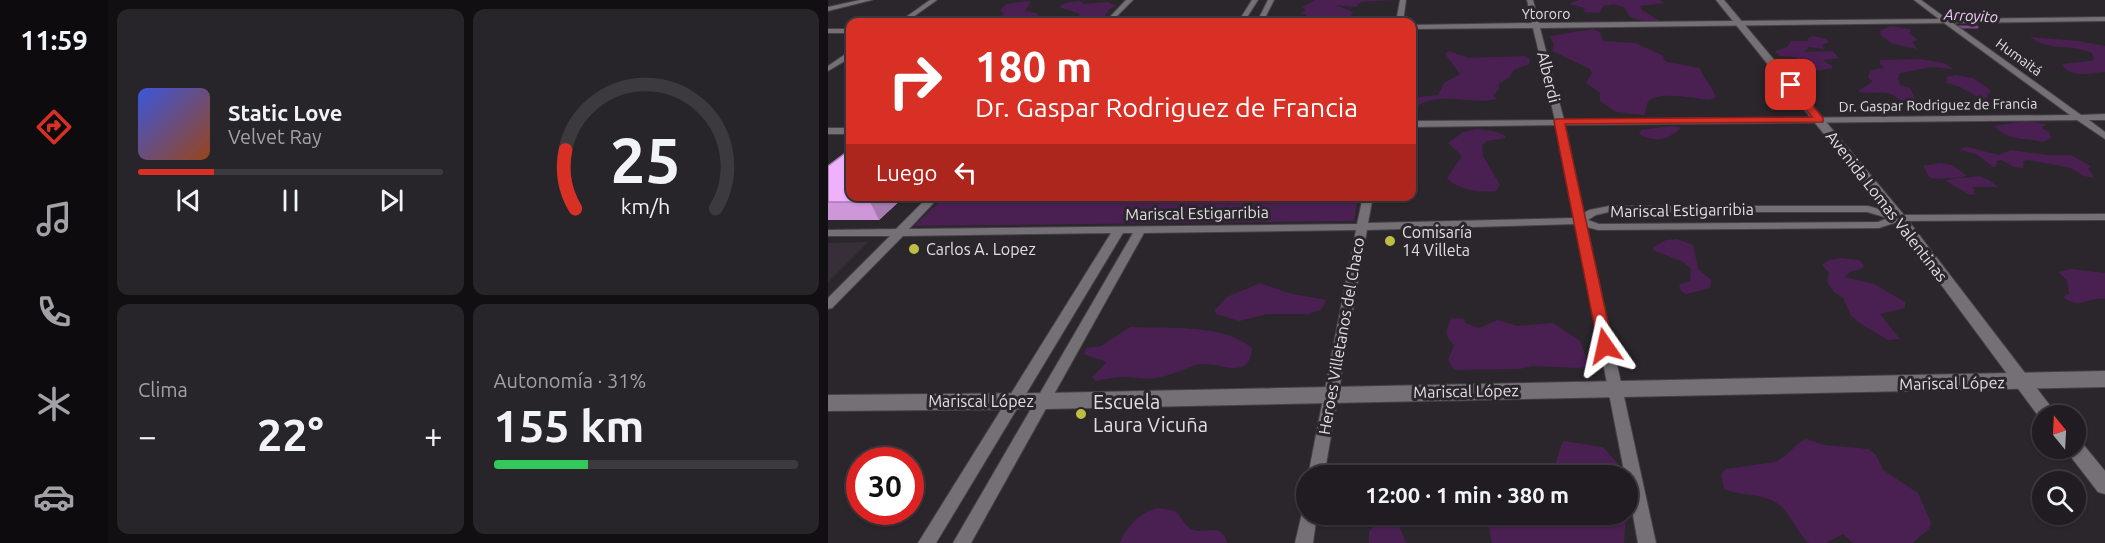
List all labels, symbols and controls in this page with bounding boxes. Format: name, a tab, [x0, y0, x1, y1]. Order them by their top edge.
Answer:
street label: Ytororo	[1522, 6, 1570, 22]
water label: Arroyito	[1943, 6, 1998, 25]
text: 11:59	[20, 25, 88, 55]
street label: Humaitá	[1993, 35, 2045, 79]
icon: right	[876, 42, 954, 120]
text: 180 m	[975, 43, 1092, 90]
street label: Alberdi	[1534, 50, 1564, 104]
pin	[1765, 59, 1816, 110]
icon: arrive	[1774, 68, 1807, 101]
text: Dr. Gaspar Rodriguez de Francia	[975, 92, 1358, 122]
street label: Dr. Gaspar Rodriguez de Francia	[1839, 95, 2037, 115]
text: Static Love	[228, 100, 343, 125]
icon: directions	[33, 106, 75, 148]
text: Velvet Ray	[228, 125, 322, 148]
text: 25	[611, 125, 681, 195]
street label: Avenida Lomas Valentinas	[1823, 127, 1951, 285]
icon: left	[949, 156, 982, 189]
text: Luego	[876, 160, 937, 185]
icon: previous	[172, 184, 205, 217]
icon: pause	[274, 184, 307, 217]
icon: next	[375, 184, 408, 217]
text: km/h	[621, 195, 670, 219]
icon: music	[33, 198, 75, 240]
street label: Mariscal Estigarribia	[1610, 200, 1754, 220]
street label: Mariscal Estigarribia	[1125, 203, 1269, 223]
place label: Comisaría 14 Villeta	[1402, 223, 1472, 259]
marker: Comisaría 14 Villeta	[1383, 234, 1397, 248]
street label: Heroes Villetanos del Chaco	[1315, 236, 1367, 436]
place label: Carlos A. Lopez	[926, 240, 1036, 258]
marker: Carlos A. Lopez	[907, 242, 921, 256]
icon: phone	[33, 291, 75, 333]
position arrow	[1573, 314, 1637, 378]
text: Autonomía · 31%	[494, 369, 646, 392]
street label: Mariscal López	[1899, 373, 2005, 393]
text: Clima	[138, 378, 188, 401]
street label: Mariscal López	[1413, 381, 1519, 401]
icon: climate	[33, 383, 75, 425]
place label: Escuela Laura Vicuña	[1093, 390, 1208, 436]
street label: Mariscal López	[928, 392, 1034, 410]
text: 155 km	[494, 400, 644, 451]
north arrow	[2032, 405, 2086, 459]
map controls	[2032, 405, 2086, 525]
marker: Escuela Laura Vicuña	[1074, 407, 1088, 421]
text: 22°	[257, 409, 324, 460]
text: −	[138, 417, 157, 454]
text: +	[424, 417, 443, 454]
speed limit sign: 30	[846, 447, 924, 525]
button: search	[2032, 471, 2086, 525]
icon: car	[33, 476, 75, 518]
text: 12:00 · 1 min · 380 m	[1365, 482, 1569, 507]

